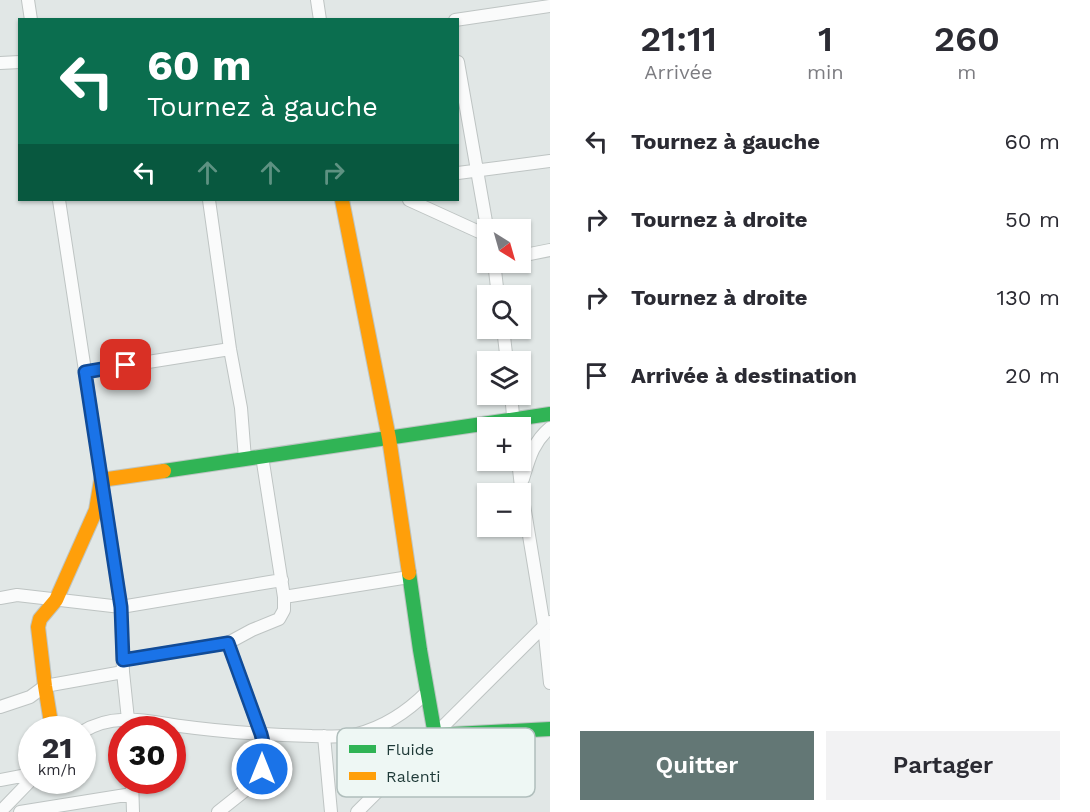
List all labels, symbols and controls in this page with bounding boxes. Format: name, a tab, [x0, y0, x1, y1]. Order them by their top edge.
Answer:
text: 21:11	[640, 18, 717, 60]
text: 1	[818, 18, 833, 60]
text: 260	[934, 18, 1000, 60]
text: 60 m	[147, 41, 251, 90]
icon: left	[48, 42, 126, 120]
text: Arrivée	[644, 60, 713, 84]
text: min	[807, 60, 844, 84]
text: m	[957, 60, 976, 84]
text: Tournez à gauche	[147, 91, 378, 123]
icon: left	[580, 125, 613, 158]
text: Tournez à gauche	[631, 129, 820, 154]
text: 60 m	[1004, 129, 1060, 154]
icon: left	[128, 156, 161, 189]
icon: ahead	[191, 156, 224, 189]
icon: ahead	[254, 156, 287, 189]
icon: right	[317, 156, 350, 189]
icon: right	[580, 203, 613, 236]
text: Tournez à droite	[631, 207, 808, 232]
text: 50 m	[1005, 207, 1060, 232]
north arrow	[477, 219, 531, 273]
map controls	[477, 219, 531, 537]
icon: right	[580, 281, 613, 314]
button: search	[477, 285, 531, 339]
text: Tournez à droite	[631, 285, 808, 310]
text: 130 m	[996, 285, 1060, 310]
pin	[100, 339, 151, 390]
icon: arrive	[109, 348, 142, 381]
button: layers	[477, 351, 531, 405]
icon: arrive	[580, 359, 613, 392]
text: Arrivée à destination	[631, 363, 857, 388]
text: 20 m	[1005, 363, 1060, 388]
button: +	[477, 417, 531, 471]
button: −	[477, 483, 531, 537]
speed limit sign: 30	[108, 716, 186, 794]
legend	[337, 728, 535, 797]
text: 21	[42, 730, 72, 765]
button: Quitter	[580, 731, 814, 800]
button: Partager	[826, 731, 1060, 800]
position arrow	[230, 737, 294, 801]
text: Fluide	[386, 740, 434, 759]
text: km/h	[38, 761, 76, 779]
text: Ralenti	[386, 767, 441, 786]

